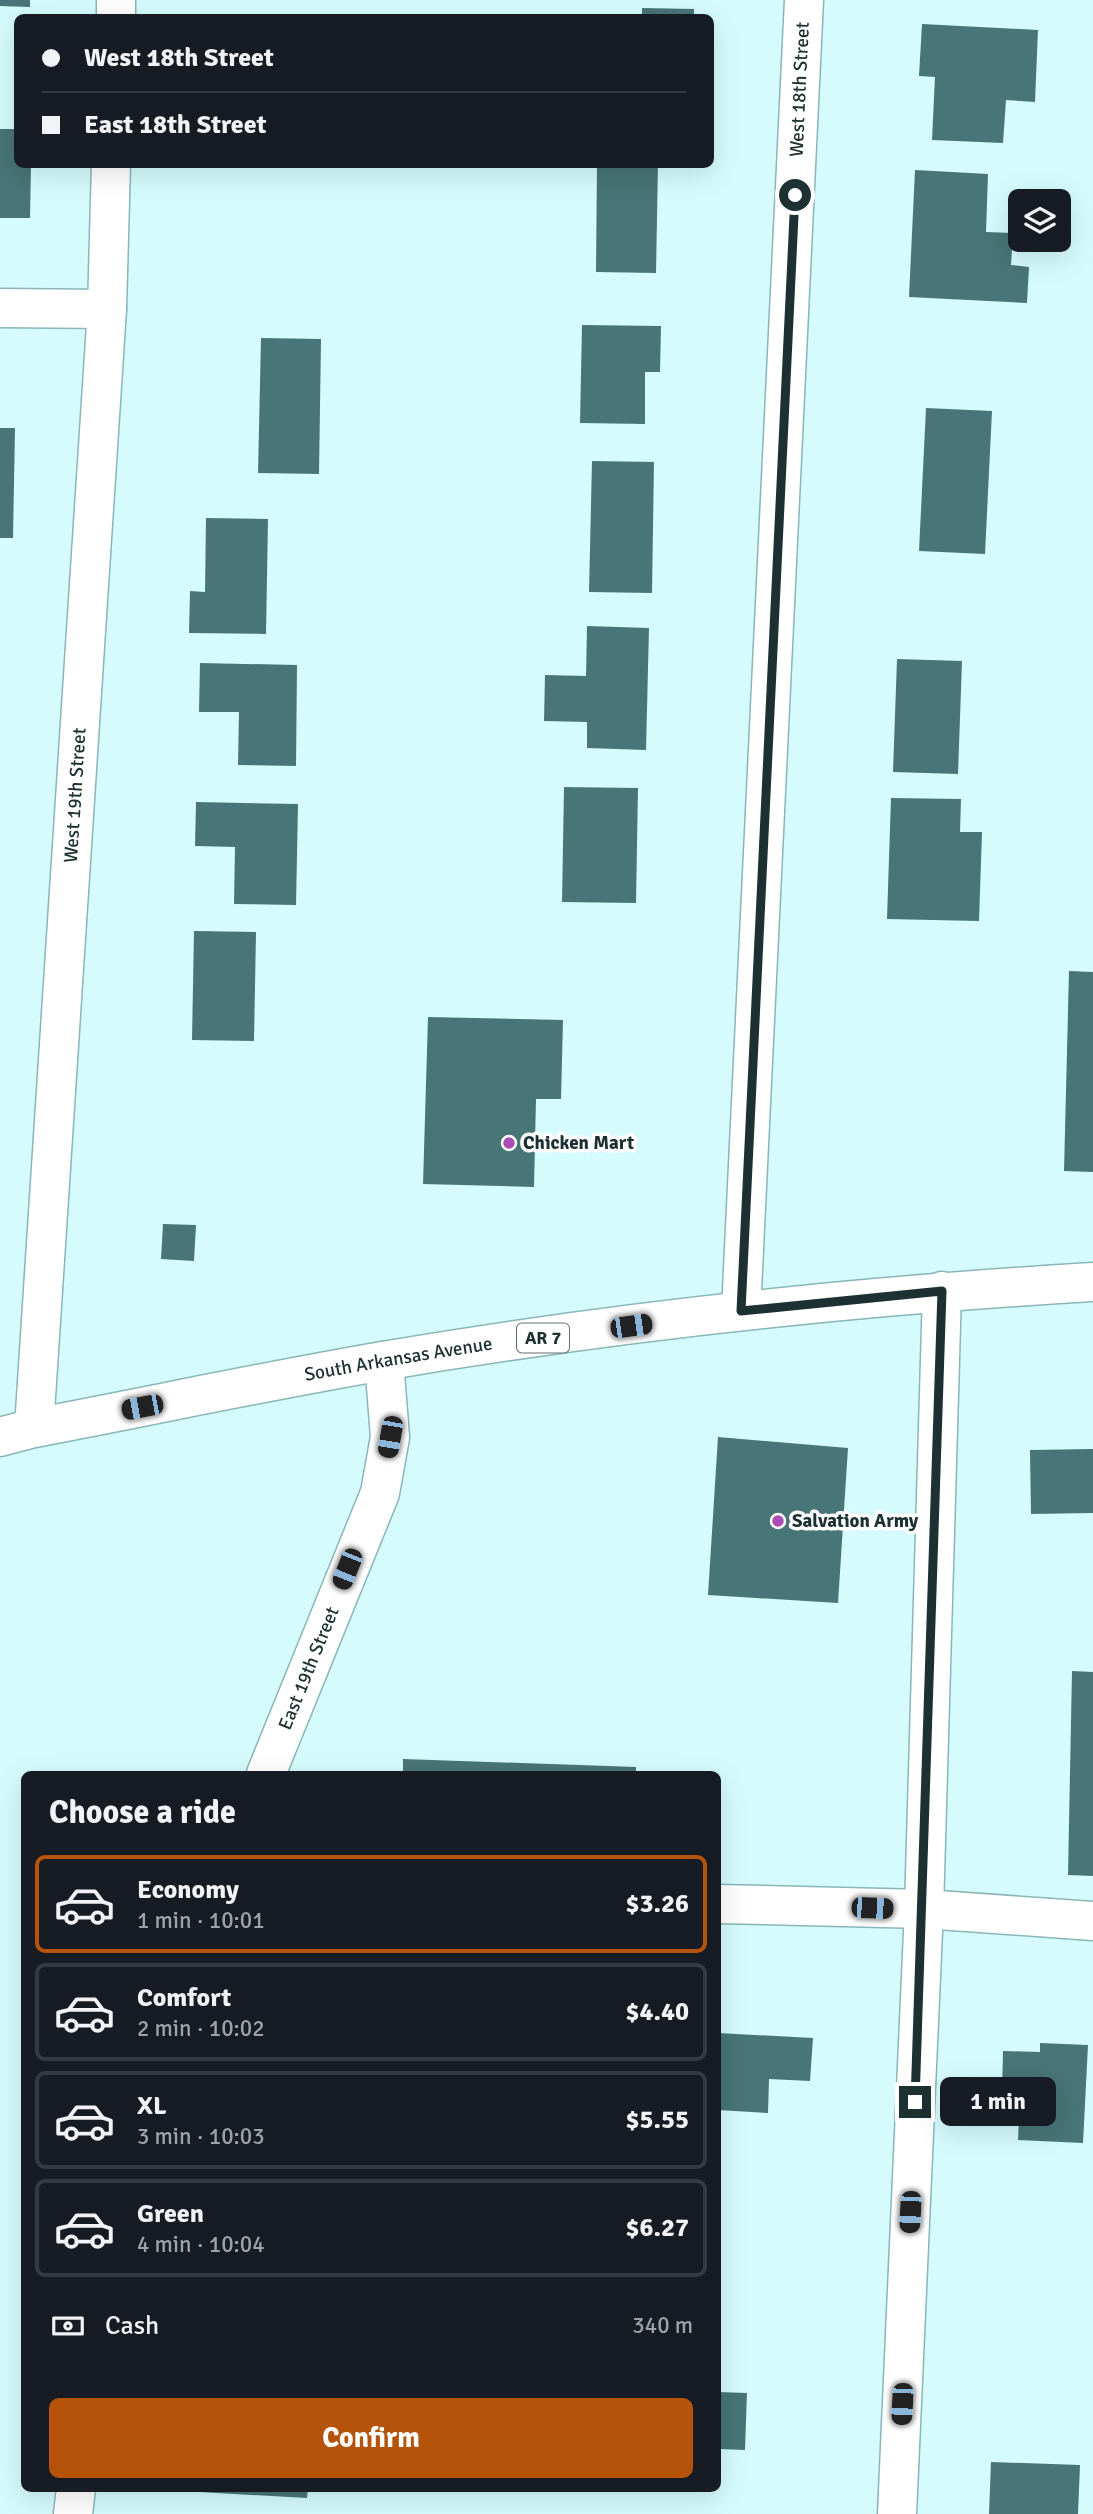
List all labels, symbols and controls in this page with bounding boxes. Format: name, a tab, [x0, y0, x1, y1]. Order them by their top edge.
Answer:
street label: West 18th Street	[784, 21, 815, 158]
text: West 18th Street	[84, 42, 274, 74]
text: East 18th Street	[84, 109, 266, 141]
route start	[779, 179, 811, 211]
map controls	[1008, 189, 1071, 252]
button: layers	[1008, 189, 1071, 252]
street label: West 19th Street	[59, 727, 92, 864]
place label: Chicken Mart	[523, 1131, 634, 1155]
marker: Chicken Mart	[501, 1135, 517, 1151]
car	[609, 1313, 654, 1339]
road number: AR 7	[517, 1324, 569, 1352]
street label: South Arkansas Avenue	[302, 1332, 494, 1387]
car	[120, 1393, 165, 1421]
car	[377, 1414, 404, 1460]
place label: Salvation Army	[792, 1509, 919, 1533]
marker: Salvation Army	[770, 1513, 786, 1529]
car	[330, 1546, 365, 1592]
street label: East 19th Street	[273, 1603, 345, 1733]
text: Choose a ride	[49, 1793, 236, 1832]
icon: car	[53, 1873, 116, 1936]
text: Economy	[137, 1874, 239, 1906]
text: $3.26	[625, 1888, 689, 1920]
car	[851, 1897, 894, 1919]
text: 1 min · 10:01	[137, 1906, 265, 1935]
icon: car	[53, 1981, 116, 2044]
text: Comfort	[137, 1982, 231, 2014]
text: $4.40	[625, 1996, 689, 2028]
text: 2 min · 10:02	[137, 2014, 265, 2043]
callout: 1 min	[940, 2078, 1055, 2126]
route end	[899, 2086, 931, 2118]
text: 1 min	[970, 2087, 1026, 2116]
icon: car	[53, 2089, 116, 2152]
text: XL	[137, 2090, 167, 2122]
text: $5.55	[625, 2104, 689, 2136]
text: 3 min · 10:03	[137, 2122, 265, 2151]
car	[899, 2190, 922, 2234]
icon: car	[53, 2197, 116, 2260]
text: Green	[137, 2198, 204, 2230]
text: $6.27	[625, 2212, 689, 2244]
text: 4 min · 10:04	[137, 2230, 265, 2259]
icon: cash	[49, 2307, 87, 2345]
text: Cash	[105, 2310, 159, 2342]
text: 340 m	[632, 2311, 693, 2340]
car	[891, 2382, 914, 2426]
button: Confirm	[49, 2398, 693, 2478]

